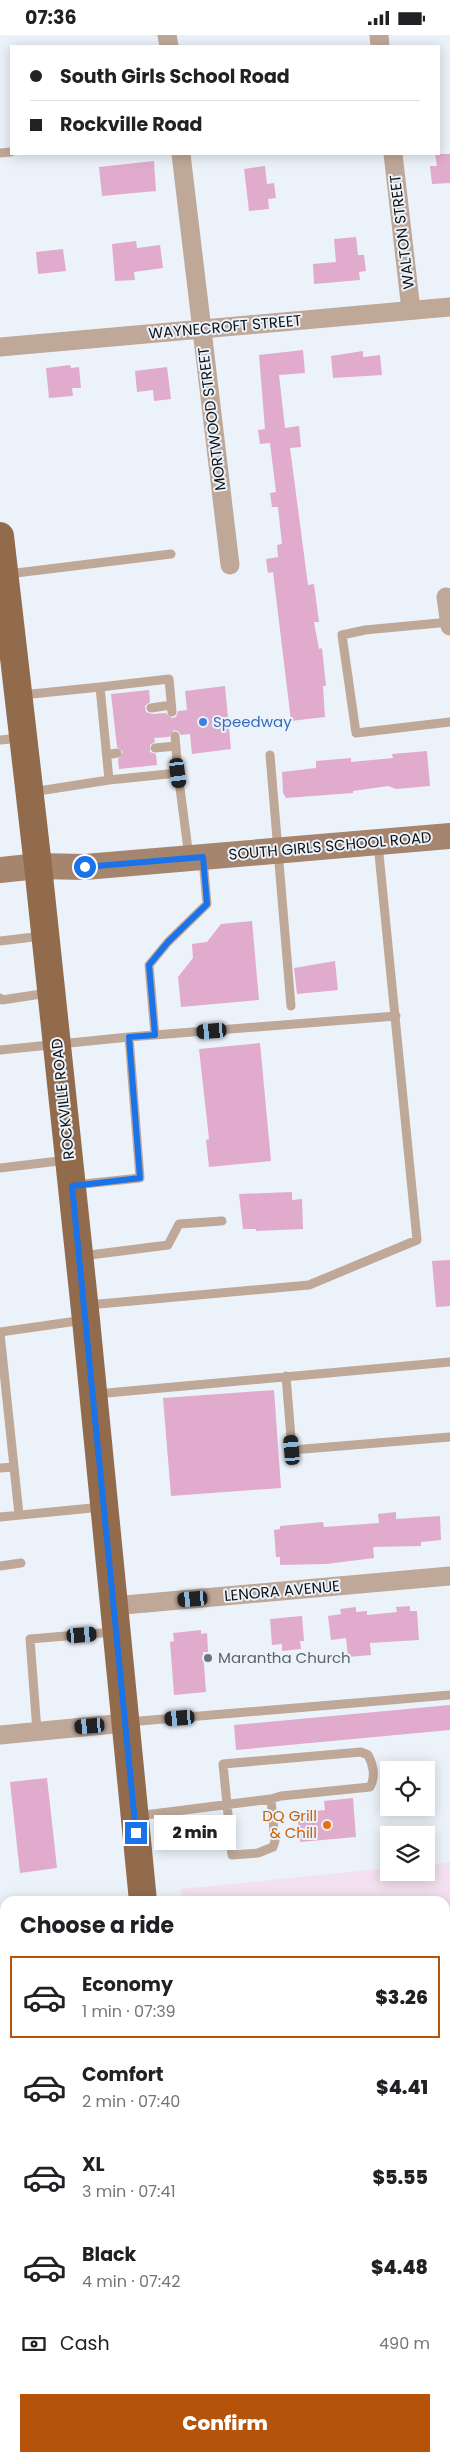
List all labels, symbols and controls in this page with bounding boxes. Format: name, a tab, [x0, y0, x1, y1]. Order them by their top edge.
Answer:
text: 07:36	[25, 4, 77, 31]
text: South Girls School Road	[60, 63, 290, 90]
text: Rockville Road	[60, 111, 202, 138]
street label: WALTON STREET	[384, 174, 419, 291]
street label: WAYNECROFT STREET	[148, 309, 302, 344]
street label: MORTWOOD STREET	[192, 346, 231, 492]
place label: Speedway	[213, 711, 292, 732]
marker: Speedway	[197, 716, 209, 728]
car	[168, 757, 187, 789]
street label: SOUTH GIRLS SCHOOL ROAD	[228, 826, 432, 865]
route start	[74, 856, 96, 878]
car	[196, 1022, 227, 1040]
street label: ROCKVILLE ROAD	[46, 1037, 79, 1161]
car	[283, 1434, 300, 1466]
street label: LENORA AVENUE	[223, 1575, 341, 1606]
car	[177, 1590, 208, 1608]
car	[66, 1626, 97, 1644]
place label: Marantha Church	[218, 1647, 351, 1668]
marker: Marantha Church	[202, 1652, 214, 1664]
car	[164, 1709, 195, 1727]
car	[74, 1717, 105, 1735]
map controls	[380, 1761, 435, 1881]
button: locate	[380, 1761, 435, 1816]
place label: DQ Grill & Chill	[262, 1805, 317, 1843]
callout: 2 min	[154, 1815, 236, 1851]
marker: DQ Grill & Chill	[321, 1819, 333, 1831]
text: 2 min	[172, 1821, 218, 1844]
route end	[125, 1822, 147, 1844]
button: layers	[380, 1826, 435, 1881]
text: Choose a ride	[20, 1910, 174, 1941]
text: Economy	[82, 1971, 173, 1998]
icon: car	[22, 1975, 67, 2020]
text: $3.26	[375, 1984, 428, 2011]
text: 1 min · 07:39	[82, 2000, 176, 2023]
text: Comfort	[82, 2061, 164, 2088]
icon: car	[22, 2065, 67, 2110]
text: $4.41	[376, 2074, 428, 2101]
text: 2 min · 07:40	[82, 2090, 180, 2113]
text: XL	[82, 2151, 105, 2178]
icon: car	[22, 2155, 67, 2200]
text: $5.55	[372, 2164, 428, 2191]
text: 3 min · 07:41	[82, 2180, 176, 2203]
text: Black	[82, 2241, 136, 2268]
icon: car	[22, 2245, 67, 2290]
text: $4.48	[371, 2254, 428, 2281]
text: 4 min · 07:42	[82, 2270, 180, 2293]
icon: cash	[20, 2330, 48, 2358]
text: Cash	[60, 2330, 110, 2357]
text: 490 m	[379, 2332, 430, 2355]
button: Confirm	[20, 2394, 430, 2452]

